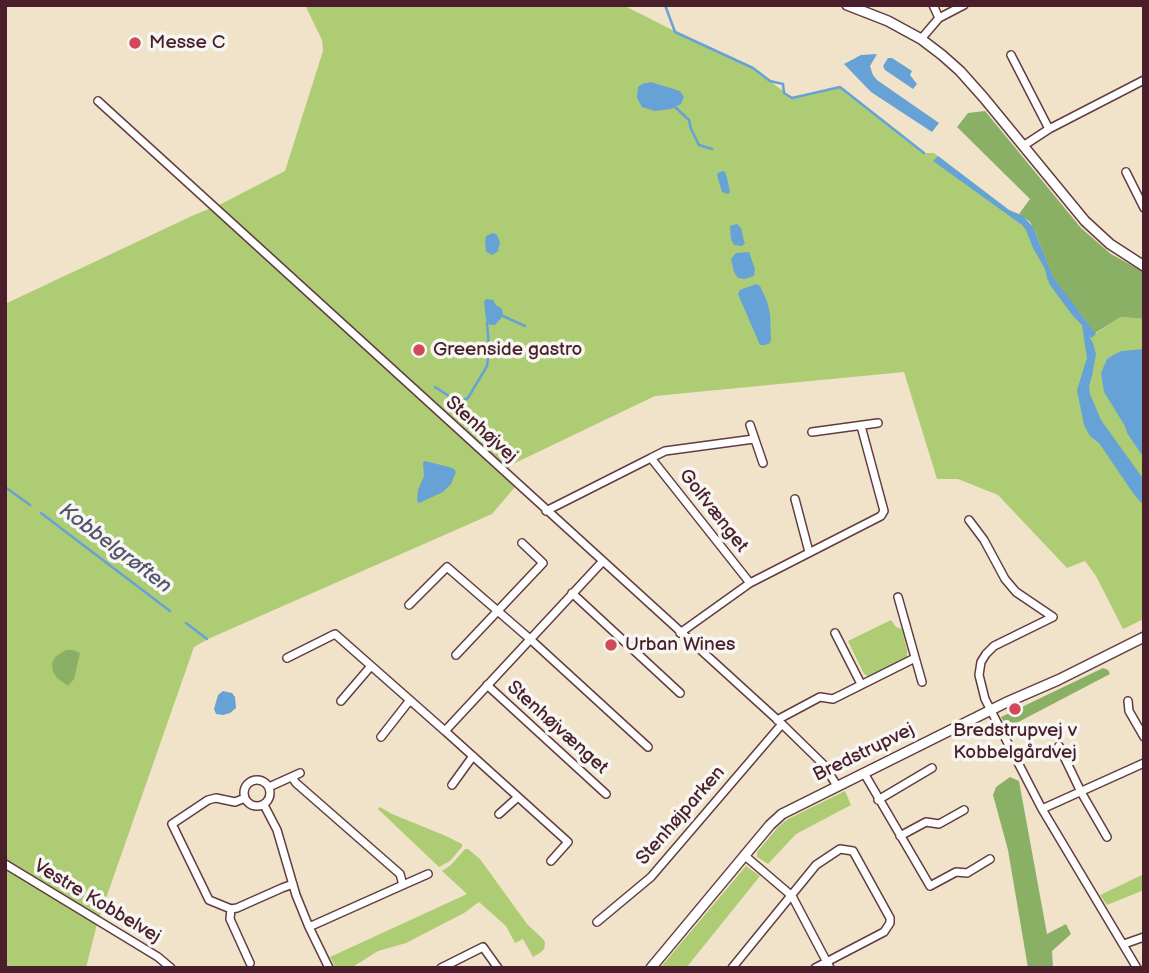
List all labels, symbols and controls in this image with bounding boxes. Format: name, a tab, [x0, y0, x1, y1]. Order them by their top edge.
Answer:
place label: Messe C	[149, 32, 225, 54]
marker: Messe C	[127, 35, 143, 51]
place label: Greenside gastro	[433, 339, 582, 361]
marker: Greenside gastro	[411, 342, 427, 358]
street label: Stenhøjvej	[440, 392, 522, 468]
street label: Golfvænget	[673, 465, 753, 557]
water label: Kobbelgrøften	[54, 499, 176, 599]
place label: Urban Wines	[625, 634, 735, 656]
marker: Urban Wines	[603, 637, 619, 653]
street label: Stenhøjvænget	[502, 677, 612, 779]
marker: Bredstrupvej v Kobbelgårdvej	[1007, 701, 1023, 717]
street label: Bredstrupvej	[810, 719, 918, 787]
place label: Bredstrupvej v Kobbelgårdvej	[953, 720, 1077, 764]
street label: Stenhøjparken	[632, 762, 730, 870]
street label: Vestre Kobbelvej	[29, 855, 165, 949]

